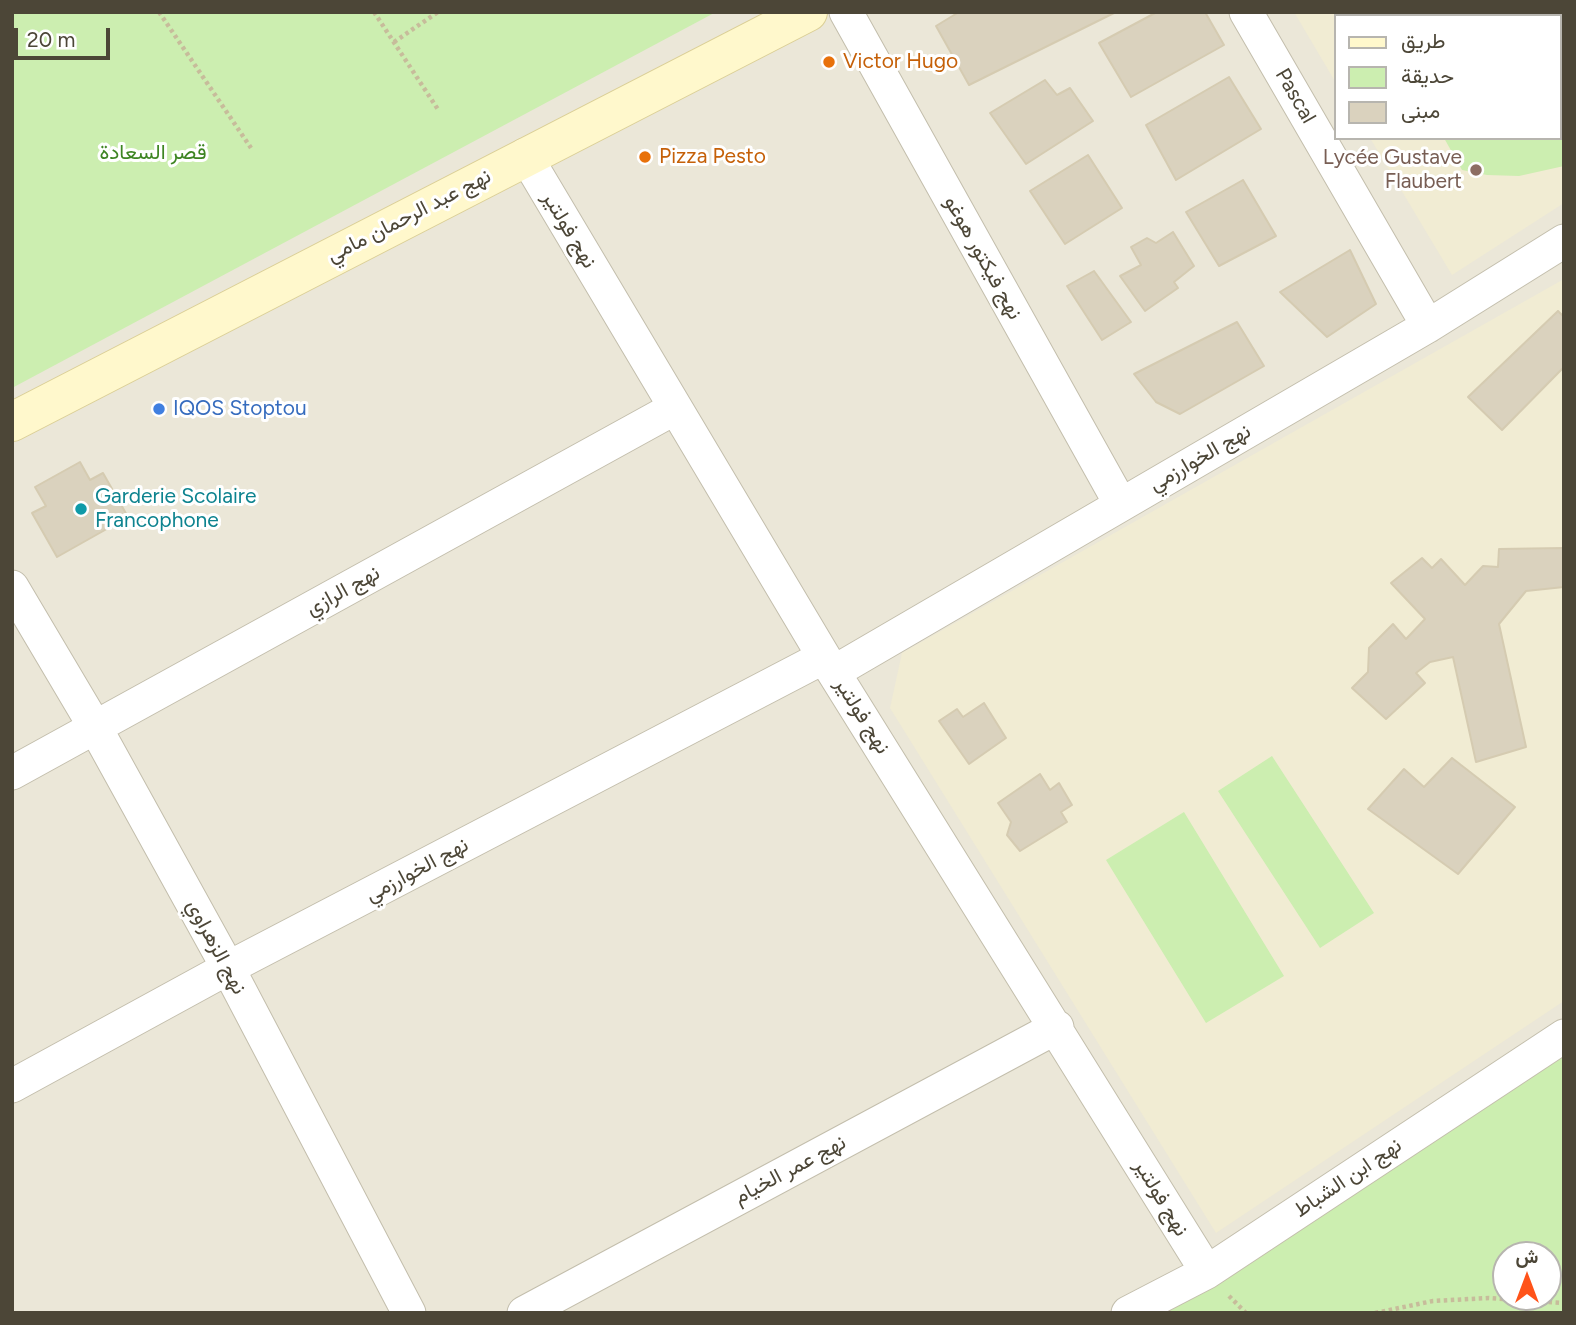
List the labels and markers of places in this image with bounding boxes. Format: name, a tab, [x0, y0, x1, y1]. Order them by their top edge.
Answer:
place label: Victor Hugo	[843, 49, 958, 75]
marker: Victor Hugo	[821, 54, 837, 70]
place label: Pizza Pesto	[659, 144, 766, 170]
place label: Lycée Gustave Flaubert	[1323, 145, 1462, 195]
marker: Pizza Pesto	[637, 149, 653, 165]
marker: Lycée Gustave Flaubert	[1468, 162, 1484, 178]
place label: IQOS Stoptou	[173, 396, 307, 422]
marker: IQOS Stoptou	[151, 401, 167, 417]
place label: Garderie Scolaire Francophone	[95, 484, 256, 534]
marker: Garderie Scolaire Francophone	[73, 501, 89, 517]

